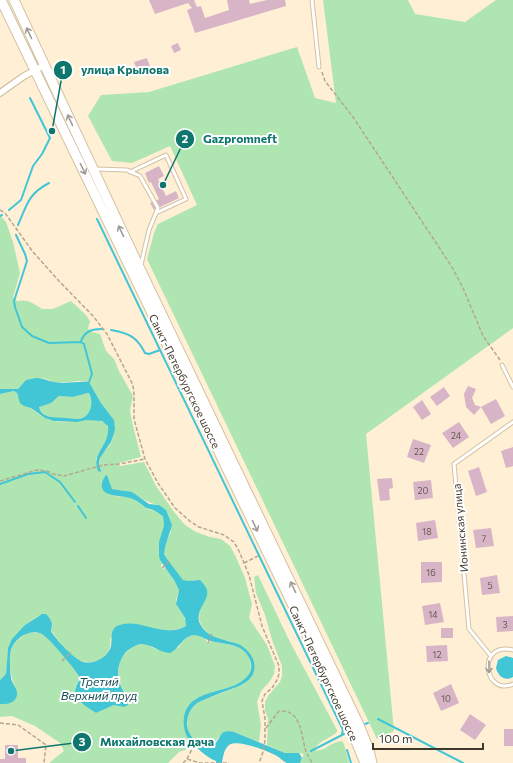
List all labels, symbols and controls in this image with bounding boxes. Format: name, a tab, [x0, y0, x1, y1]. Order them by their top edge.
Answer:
one-way arrow	[25, 27, 32, 39]
callout: улица Крылова	[53, 58, 177, 82]
text: 1	[60, 62, 66, 76]
text: улица Крылова	[81, 62, 169, 76]
one-way arrow	[66, 114, 73, 126]
callout: Gazpromneft	[175, 127, 285, 151]
text: 2	[182, 131, 189, 145]
text: Gazpromneft	[203, 131, 277, 145]
one-way arrow	[80, 163, 87, 175]
one-way arrow	[117, 225, 124, 237]
street label: Санкт-Петербургское шоссе	[147, 312, 223, 450]
house number: 24	[451, 430, 462, 441]
house number: 22	[414, 446, 424, 457]
street label: Ионинская улица	[450, 483, 470, 573]
house number: 20	[418, 485, 429, 496]
one-way arrow	[252, 520, 259, 532]
house number: 18	[422, 526, 432, 537]
house number: 7	[482, 533, 487, 544]
house number: 16	[426, 567, 436, 578]
house number: 5	[487, 580, 493, 591]
one-way arrow	[289, 582, 296, 594]
street label: Санкт-Петербургское шоссе	[287, 603, 361, 743]
house number: 14	[428, 609, 438, 620]
house number: 3	[502, 619, 508, 630]
house number: 12	[433, 649, 441, 660]
one-way arrow	[485, 661, 493, 674]
water label: Третий Верхний пруд	[61, 674, 137, 702]
house number: 10	[441, 693, 451, 704]
scale bar	[373, 725, 483, 751]
callout: Михайловская дача	[72, 730, 222, 754]
text: 100 m	[379, 731, 413, 745]
text: 3	[79, 734, 86, 748]
text: Михайловская дача	[100, 734, 214, 748]

